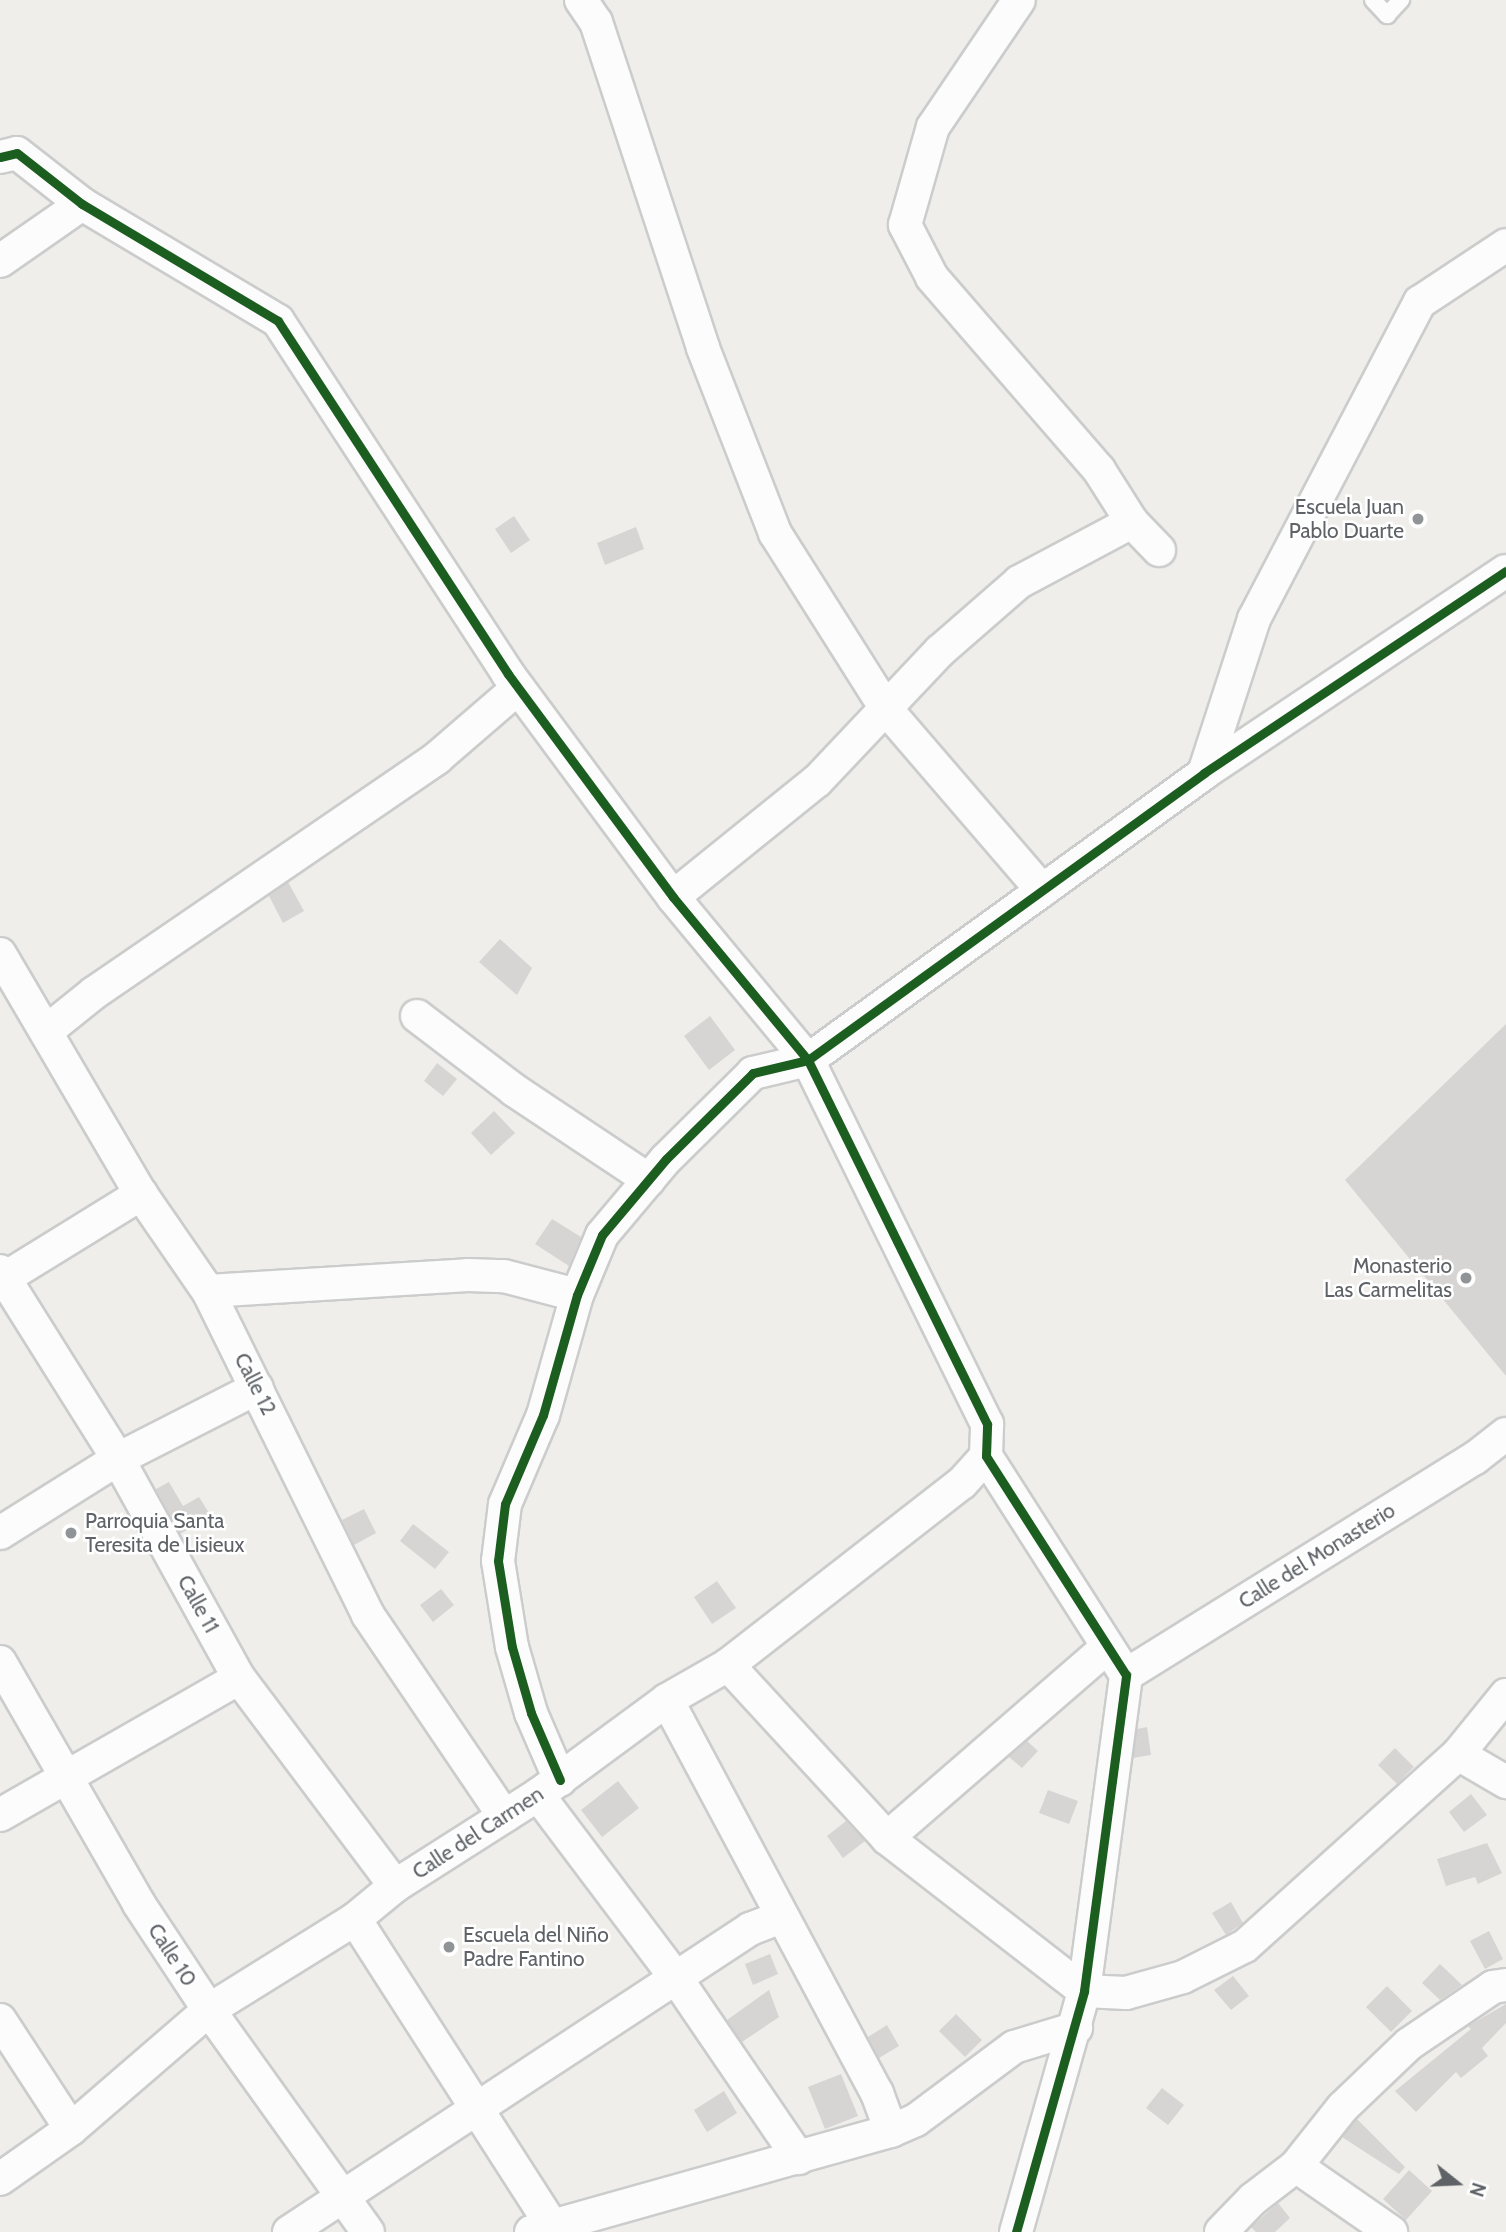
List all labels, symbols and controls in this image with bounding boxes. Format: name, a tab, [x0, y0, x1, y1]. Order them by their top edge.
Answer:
place label: Escuela Juan Pablo Duarte	[1289, 494, 1404, 544]
marker: Escuela Juan Pablo Duarte	[1410, 511, 1426, 527]
place label: Monasterio Las Carmelitas	[1324, 1253, 1452, 1303]
marker: Monasterio Las Carmelitas	[1458, 1270, 1474, 1286]
street label: Calle 12	[229, 1349, 281, 1419]
street label: Calle del Monasterio	[1234, 1498, 1400, 1614]
place label: Parroquia Santa Teresita de Lisieux	[85, 1508, 244, 1558]
marker: Parroquia Santa Teresita de Lisieux	[63, 1525, 79, 1541]
street label: Calle 11	[172, 1571, 224, 1637]
street label: Calle del Carmen	[408, 1781, 548, 1885]
street label: Calle 10	[142, 1919, 202, 1991]
place label: Escuela del Niño Padre Fantino	[463, 1922, 609, 1972]
marker: Escuela del Niño Padre Fantino	[441, 1939, 457, 1955]
north arrow	[1422, 2148, 1492, 2218]
text: N	[1464, 2180, 1490, 2200]

